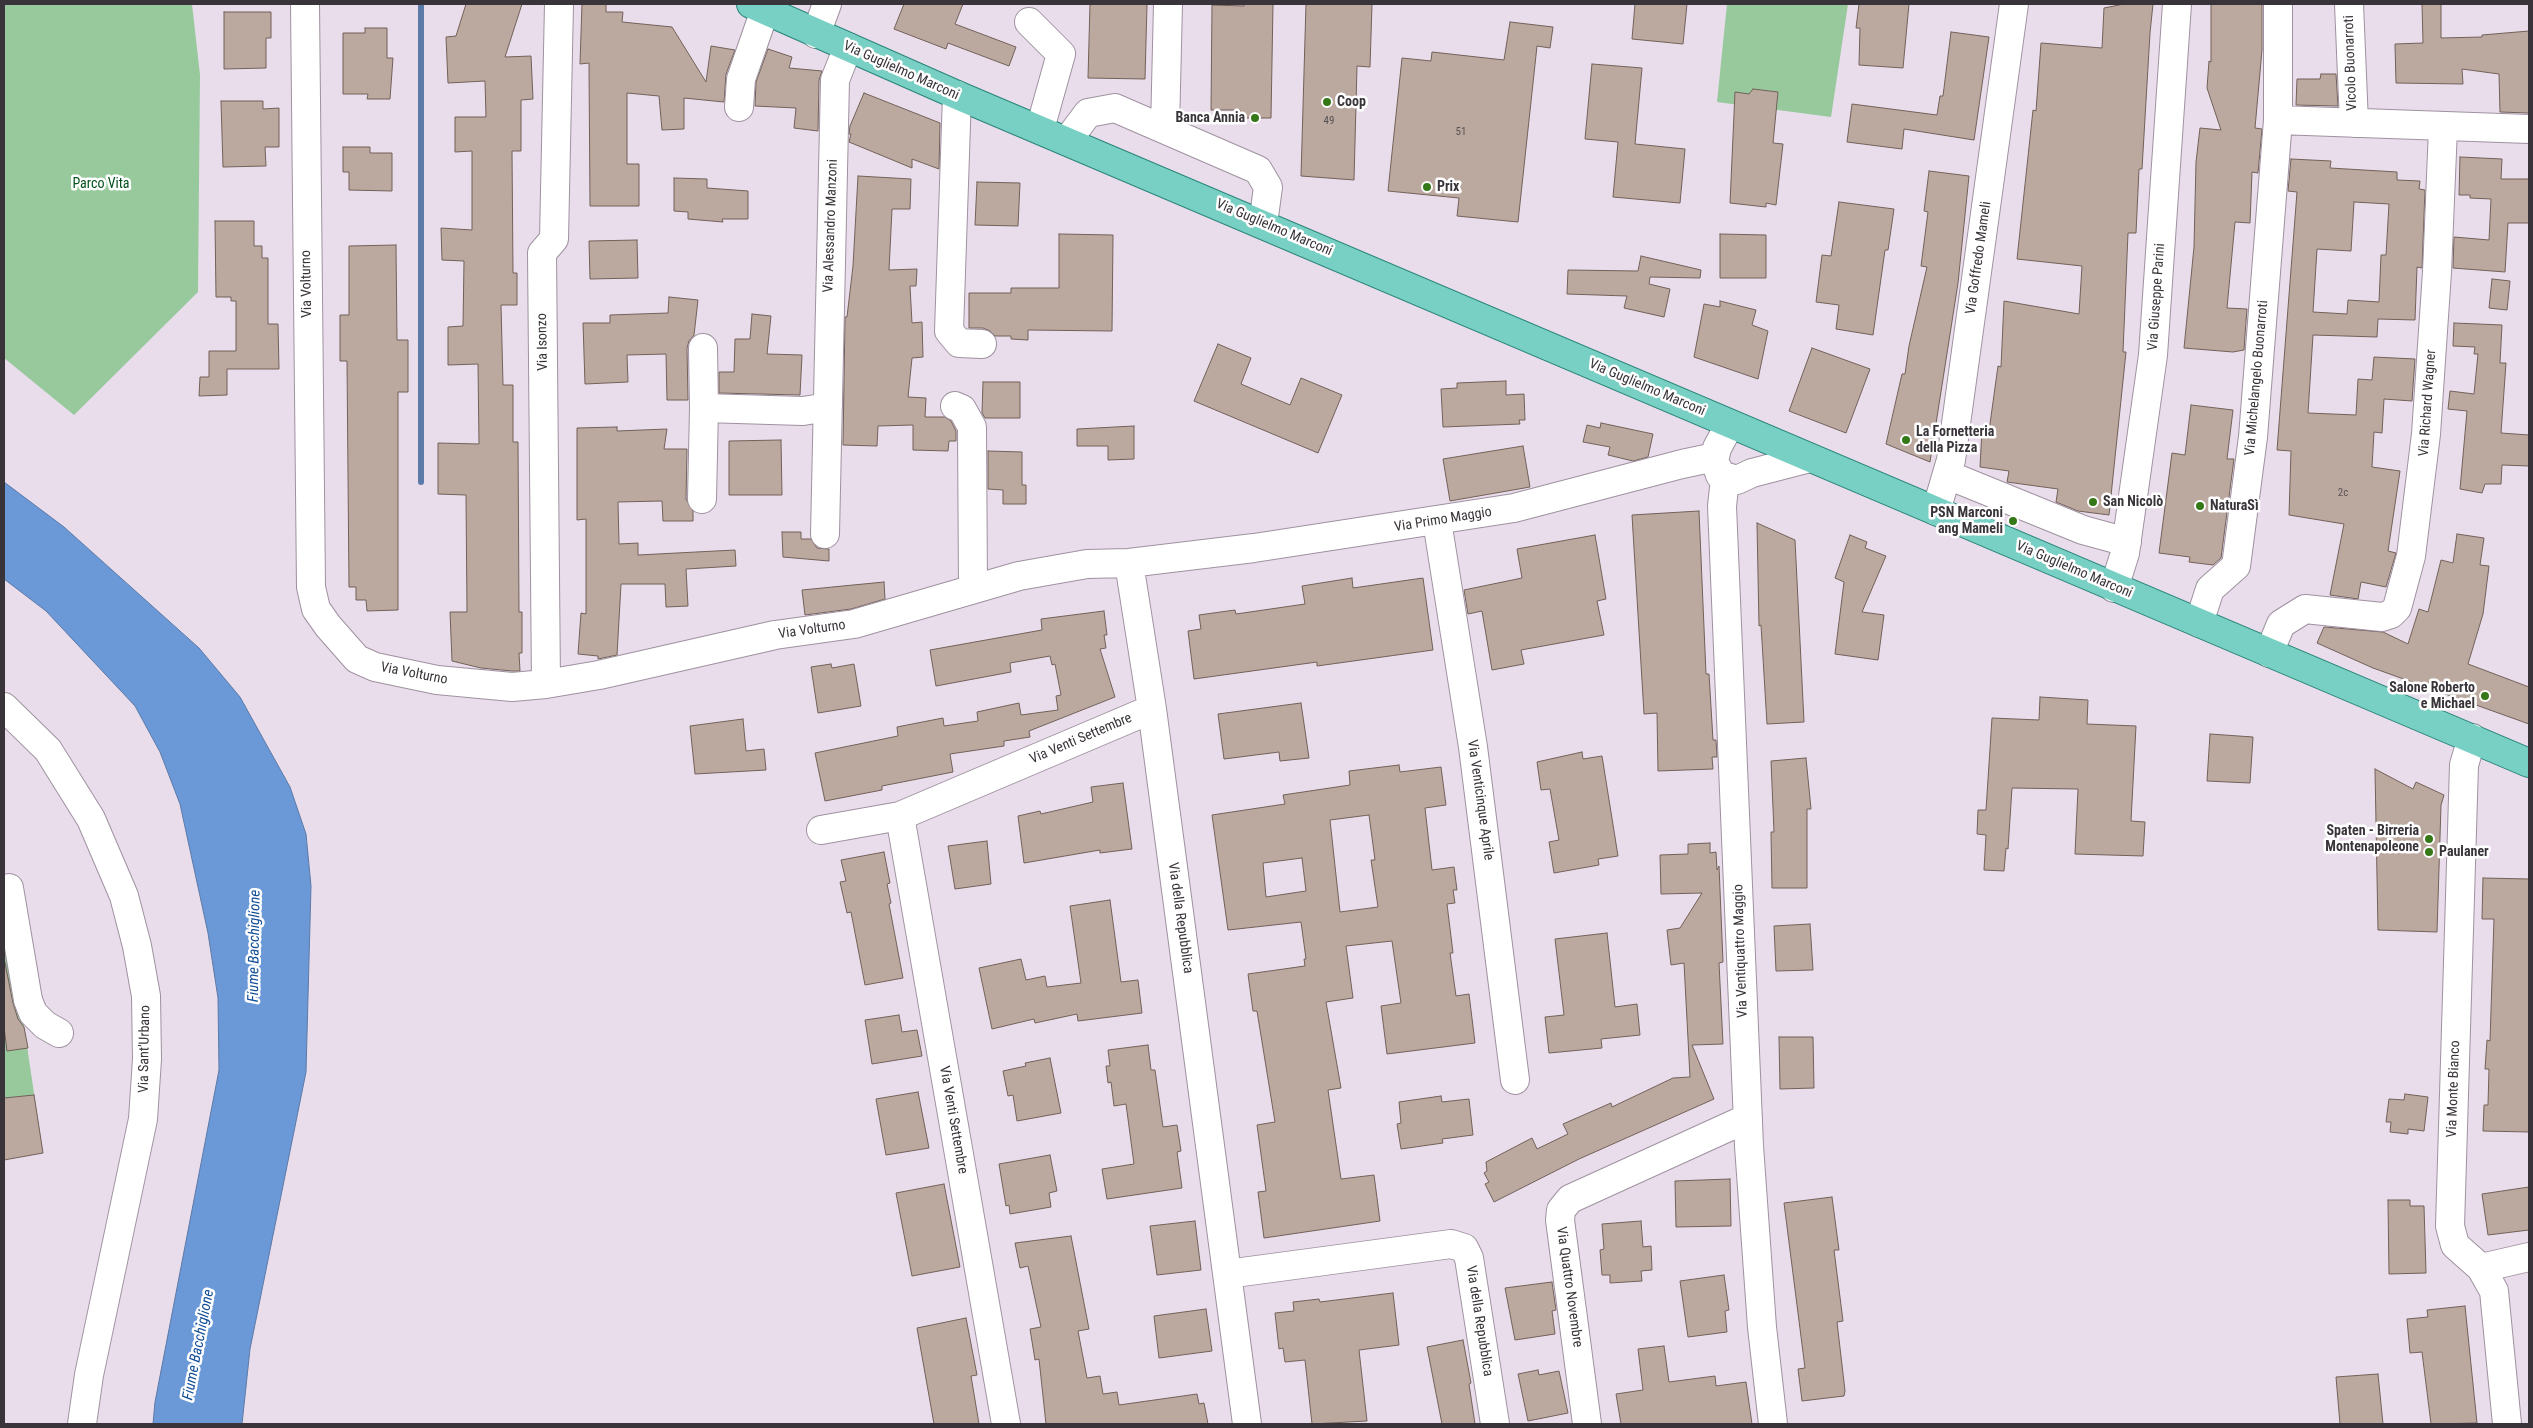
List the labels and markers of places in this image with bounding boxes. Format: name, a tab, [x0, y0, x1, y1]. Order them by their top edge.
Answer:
place label: Coop	[1337, 94, 1366, 110]
marker: Coop	[1321, 96, 1333, 108]
place label: Banca Annia	[1175, 110, 1245, 126]
marker: Banca Annia	[1249, 112, 1261, 124]
place label: Prix	[1437, 179, 1459, 195]
marker: Prix	[1421, 181, 1433, 193]
place label: La Fornetteria della Pizza	[1916, 424, 1994, 457]
marker: La Fornetteria della Pizza	[1900, 434, 1912, 446]
place label: San Nicolò	[2103, 494, 2163, 510]
marker: San Nicolò	[2087, 496, 2099, 508]
place label: NaturaSì	[2210, 498, 2259, 514]
marker: NaturaSì	[2194, 500, 2206, 512]
place label: PSN Marconi ang Mameli	[1930, 505, 2003, 538]
marker: PSN Marconi ang Mameli	[2007, 515, 2019, 527]
place label: Salone Roberto e Michael	[2389, 680, 2475, 712]
marker: Salone Roberto e Michael	[2479, 690, 2491, 702]
place label: Spaten - Birreria Montenapoleone	[2325, 823, 2419, 856]
marker: Spaten - Birreria Montenapoleone	[2423, 833, 2435, 845]
place label: Paulaner	[2439, 844, 2489, 860]
marker: Paulaner	[2423, 846, 2435, 858]

